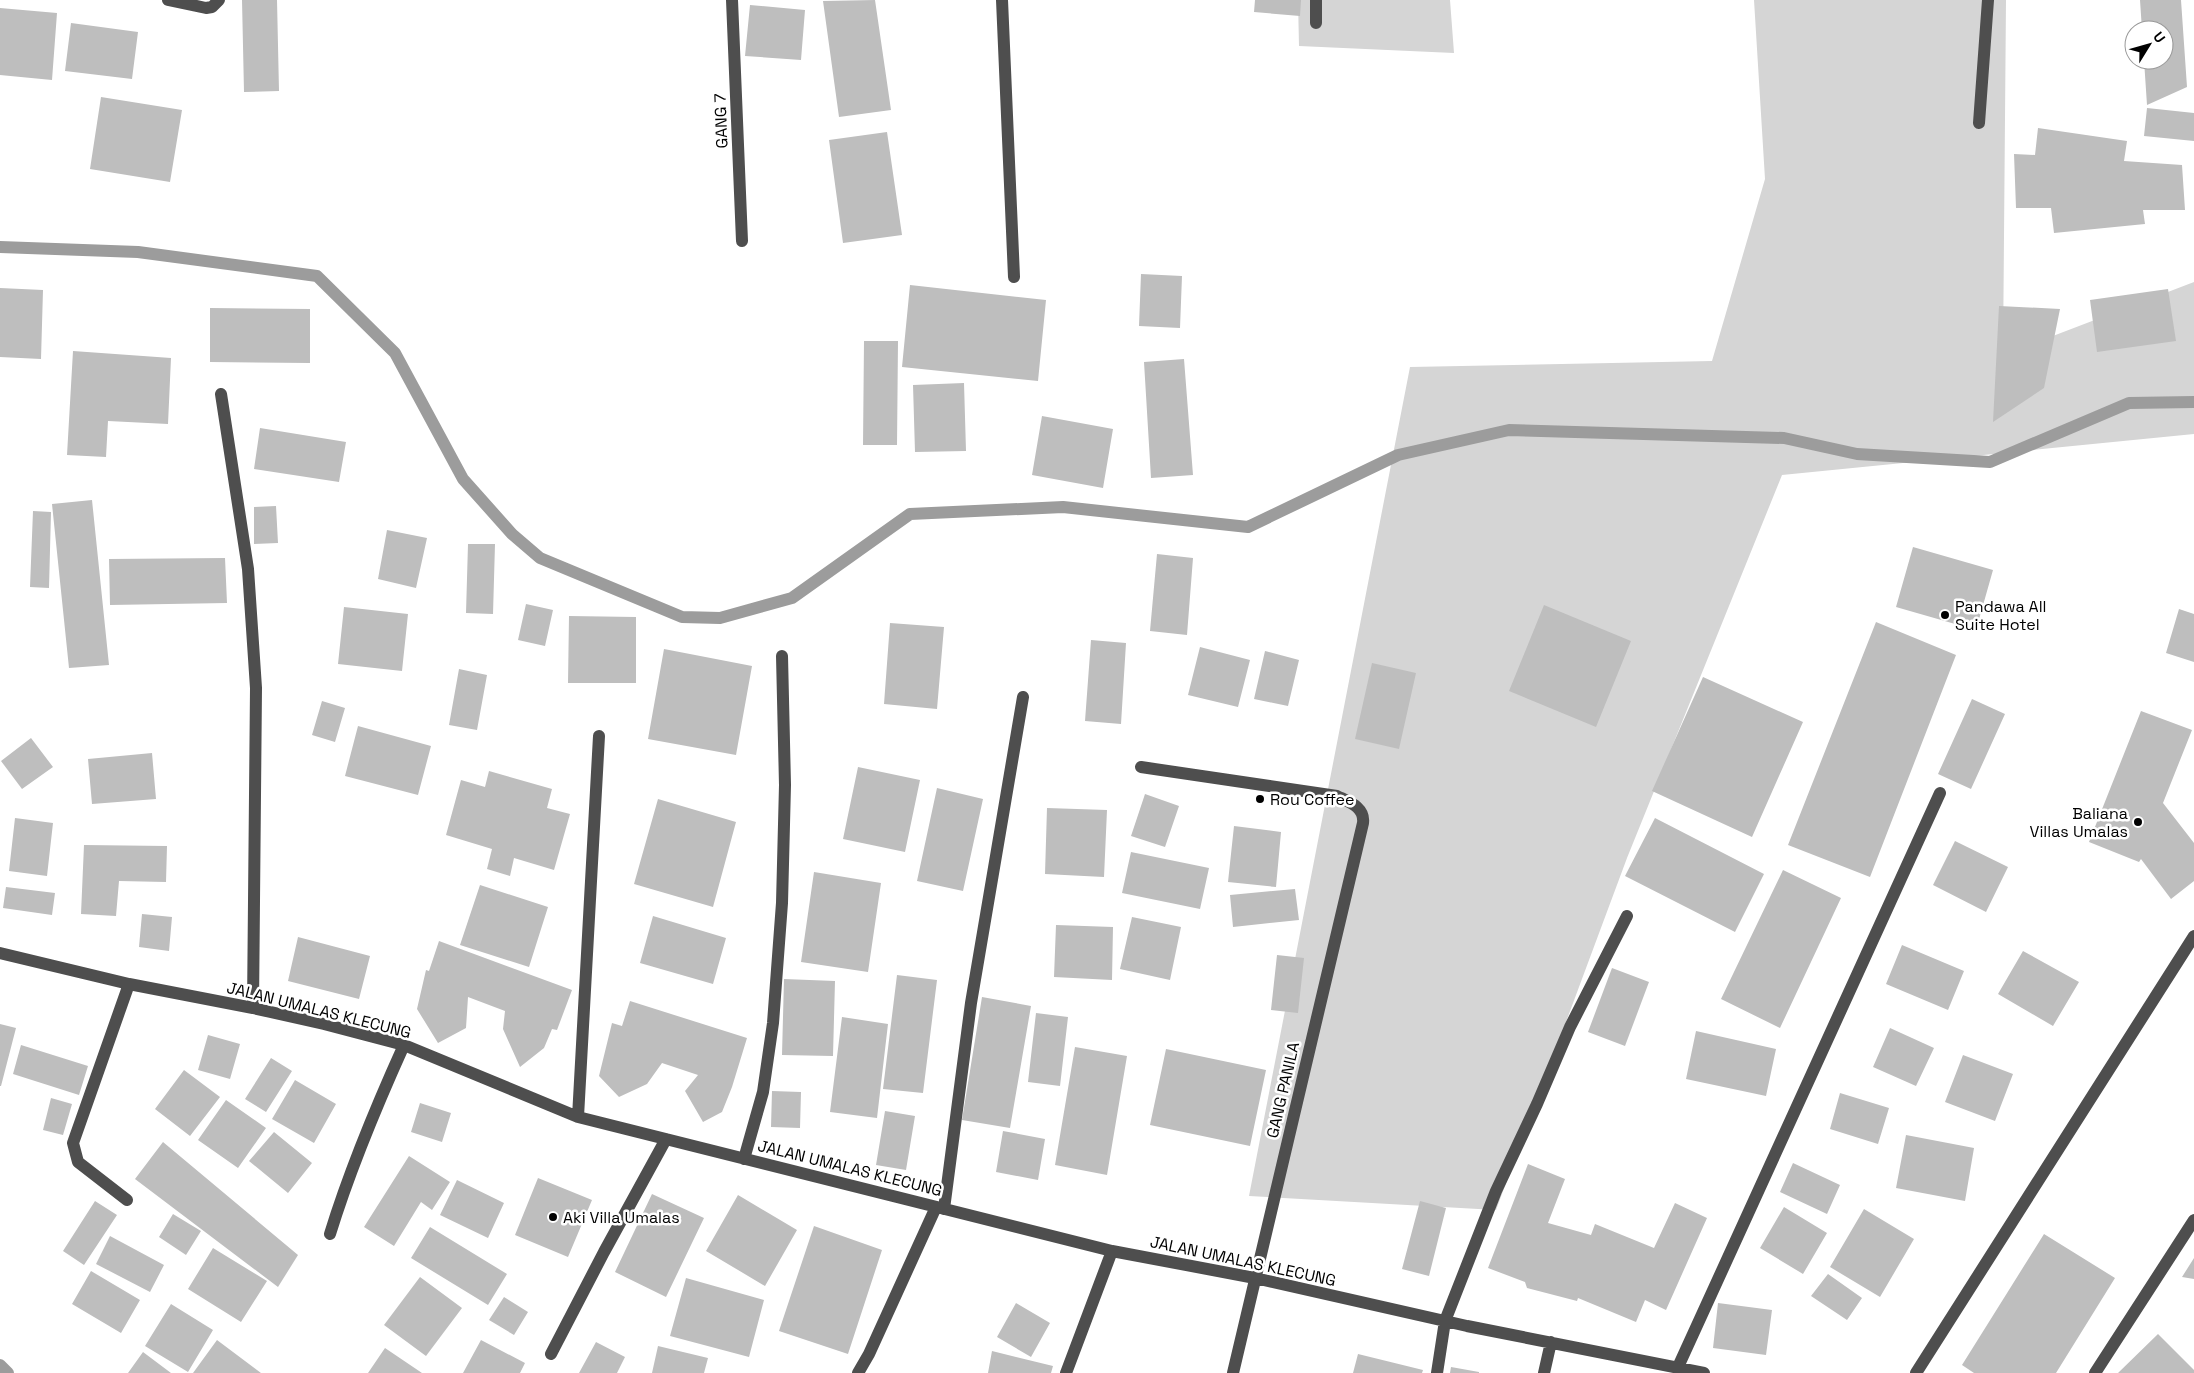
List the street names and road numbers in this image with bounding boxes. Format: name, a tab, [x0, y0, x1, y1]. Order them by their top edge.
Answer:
street label: GANG 7	[710, 93, 732, 149]
street label: JALAN UMALAS KLECUNG	[225, 977, 413, 1043]
street label: GANG PANILA	[1262, 1040, 1304, 1140]
street label: JALAN UMALAS KLECUNG	[756, 1135, 944, 1201]
street label: JALAN UMALAS KLECUNG	[1148, 1231, 1338, 1291]

